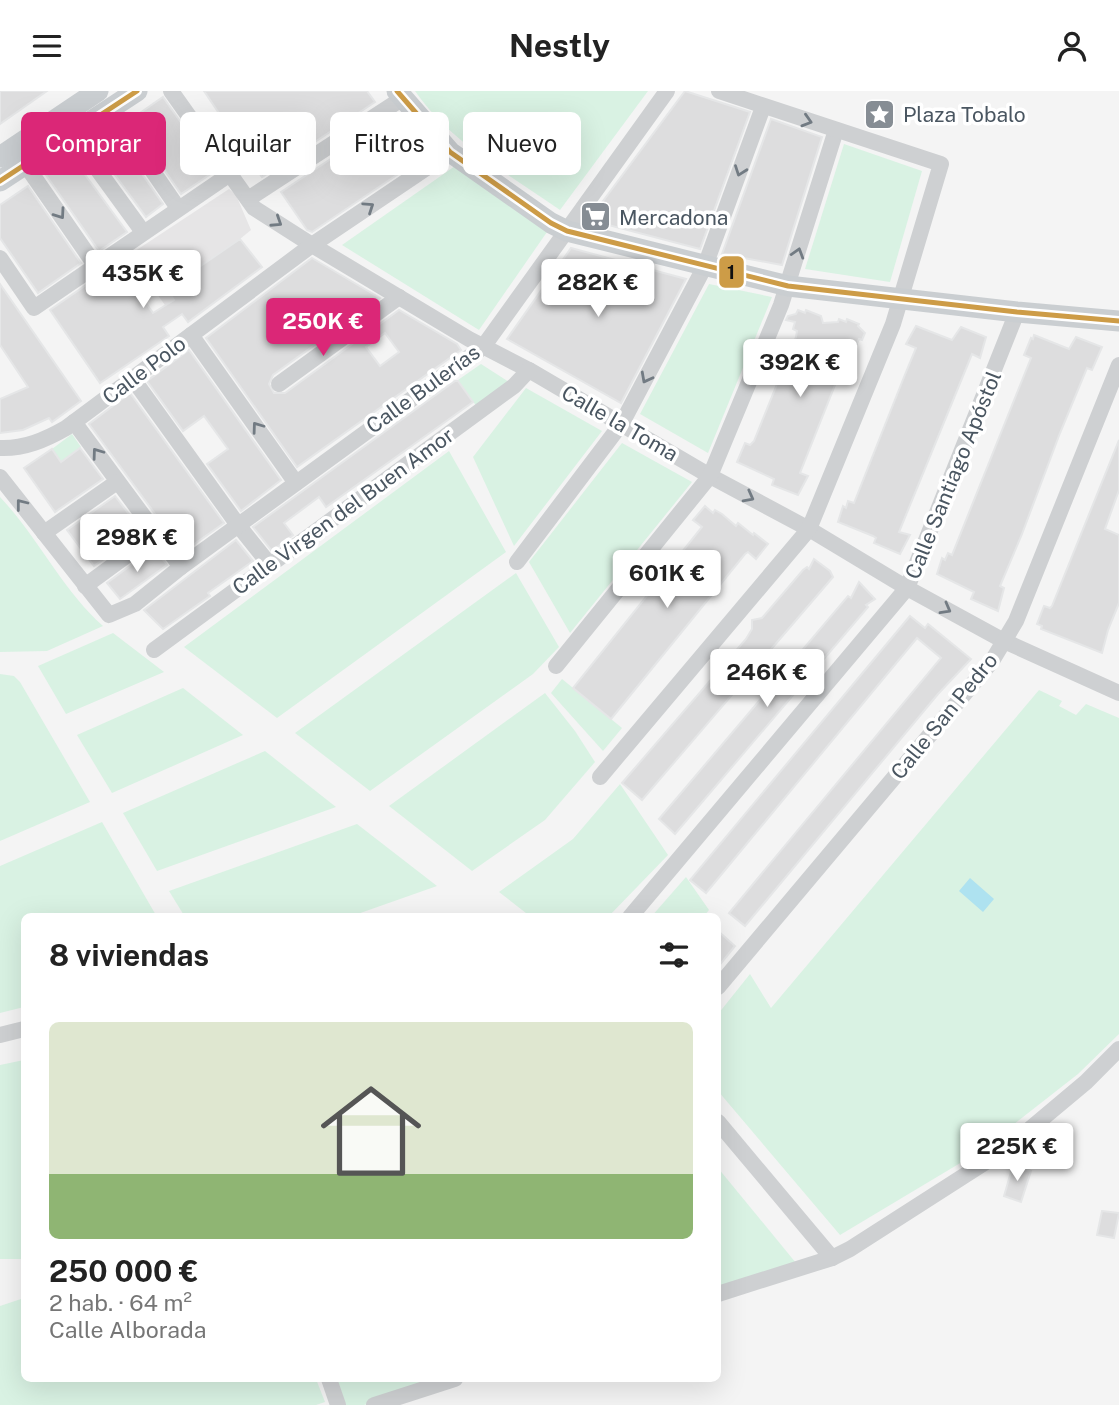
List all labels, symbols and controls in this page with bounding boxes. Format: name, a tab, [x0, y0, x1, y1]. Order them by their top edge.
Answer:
icon: menu	[28, 27, 66, 65]
text: Nestly	[509, 27, 610, 64]
icon: person	[1053, 27, 1091, 65]
place icon: Plaza Tobalo	[863, 97, 897, 131]
place label: Plaza Tobalo	[903, 102, 1026, 127]
chip: Comprar	[21, 112, 166, 175]
chip: Alquilar	[180, 112, 316, 175]
chip: Filtros	[330, 112, 449, 175]
chip: Nuevo	[463, 112, 581, 175]
one-way arrow	[800, 112, 812, 127]
one-way arrow	[734, 165, 748, 177]
supermarket icon: Mercadona	[579, 200, 613, 234]
one-way arrow	[361, 203, 374, 215]
place label: Mercadona	[619, 205, 728, 230]
one-way arrow	[52, 206, 64, 219]
one-way arrow	[269, 214, 282, 227]
one-way arrow	[790, 248, 805, 260]
pin: 435K €	[86, 251, 200, 310]
line badge: 1	[718, 255, 745, 289]
text: 435K €	[102, 259, 184, 286]
pin: 282K €	[541, 259, 655, 319]
text: 1	[727, 261, 735, 283]
text: 282K €	[557, 268, 639, 295]
pin: 250K €	[266, 299, 380, 358]
text: 250K €	[282, 307, 364, 334]
street label: Calle Polo	[98, 331, 190, 409]
street label: Calle Bulerías	[361, 339, 485, 439]
pin: 392K €	[743, 339, 857, 399]
text: 392K €	[759, 348, 841, 375]
street label: Calle Santiago Apóstol	[900, 367, 1006, 583]
one-way arrow	[641, 371, 654, 383]
street label: Calle la Toma	[557, 380, 683, 466]
street label: Calle Virgen del Buen Amor	[227, 422, 459, 600]
one-way arrow	[253, 422, 265, 435]
one-way arrow	[92, 448, 105, 461]
one-way arrow	[741, 489, 754, 502]
one-way arrow	[17, 500, 29, 513]
pin: 298K €	[80, 515, 194, 574]
text: 298K €	[96, 523, 178, 550]
pin: 601K €	[610, 551, 724, 610]
text: 601K €	[629, 559, 705, 586]
one-way arrow	[939, 601, 952, 614]
street label: Calle San Pedro	[885, 648, 1003, 784]
pin: 246K €	[710, 649, 824, 709]
text: 246K €	[726, 658, 808, 685]
icon: filters	[655, 936, 693, 974]
text: 8 viviendas	[49, 937, 209, 973]
icon: home	[308, 1068, 434, 1194]
pin: 225K €	[960, 1123, 1074, 1183]
text: 225K €	[976, 1132, 1058, 1159]
text: 250 000 €	[49, 1253, 199, 1289]
text: 2 hab. · 64 m²	[49, 1289, 192, 1316]
text: Calle Alborada	[49, 1316, 207, 1343]

